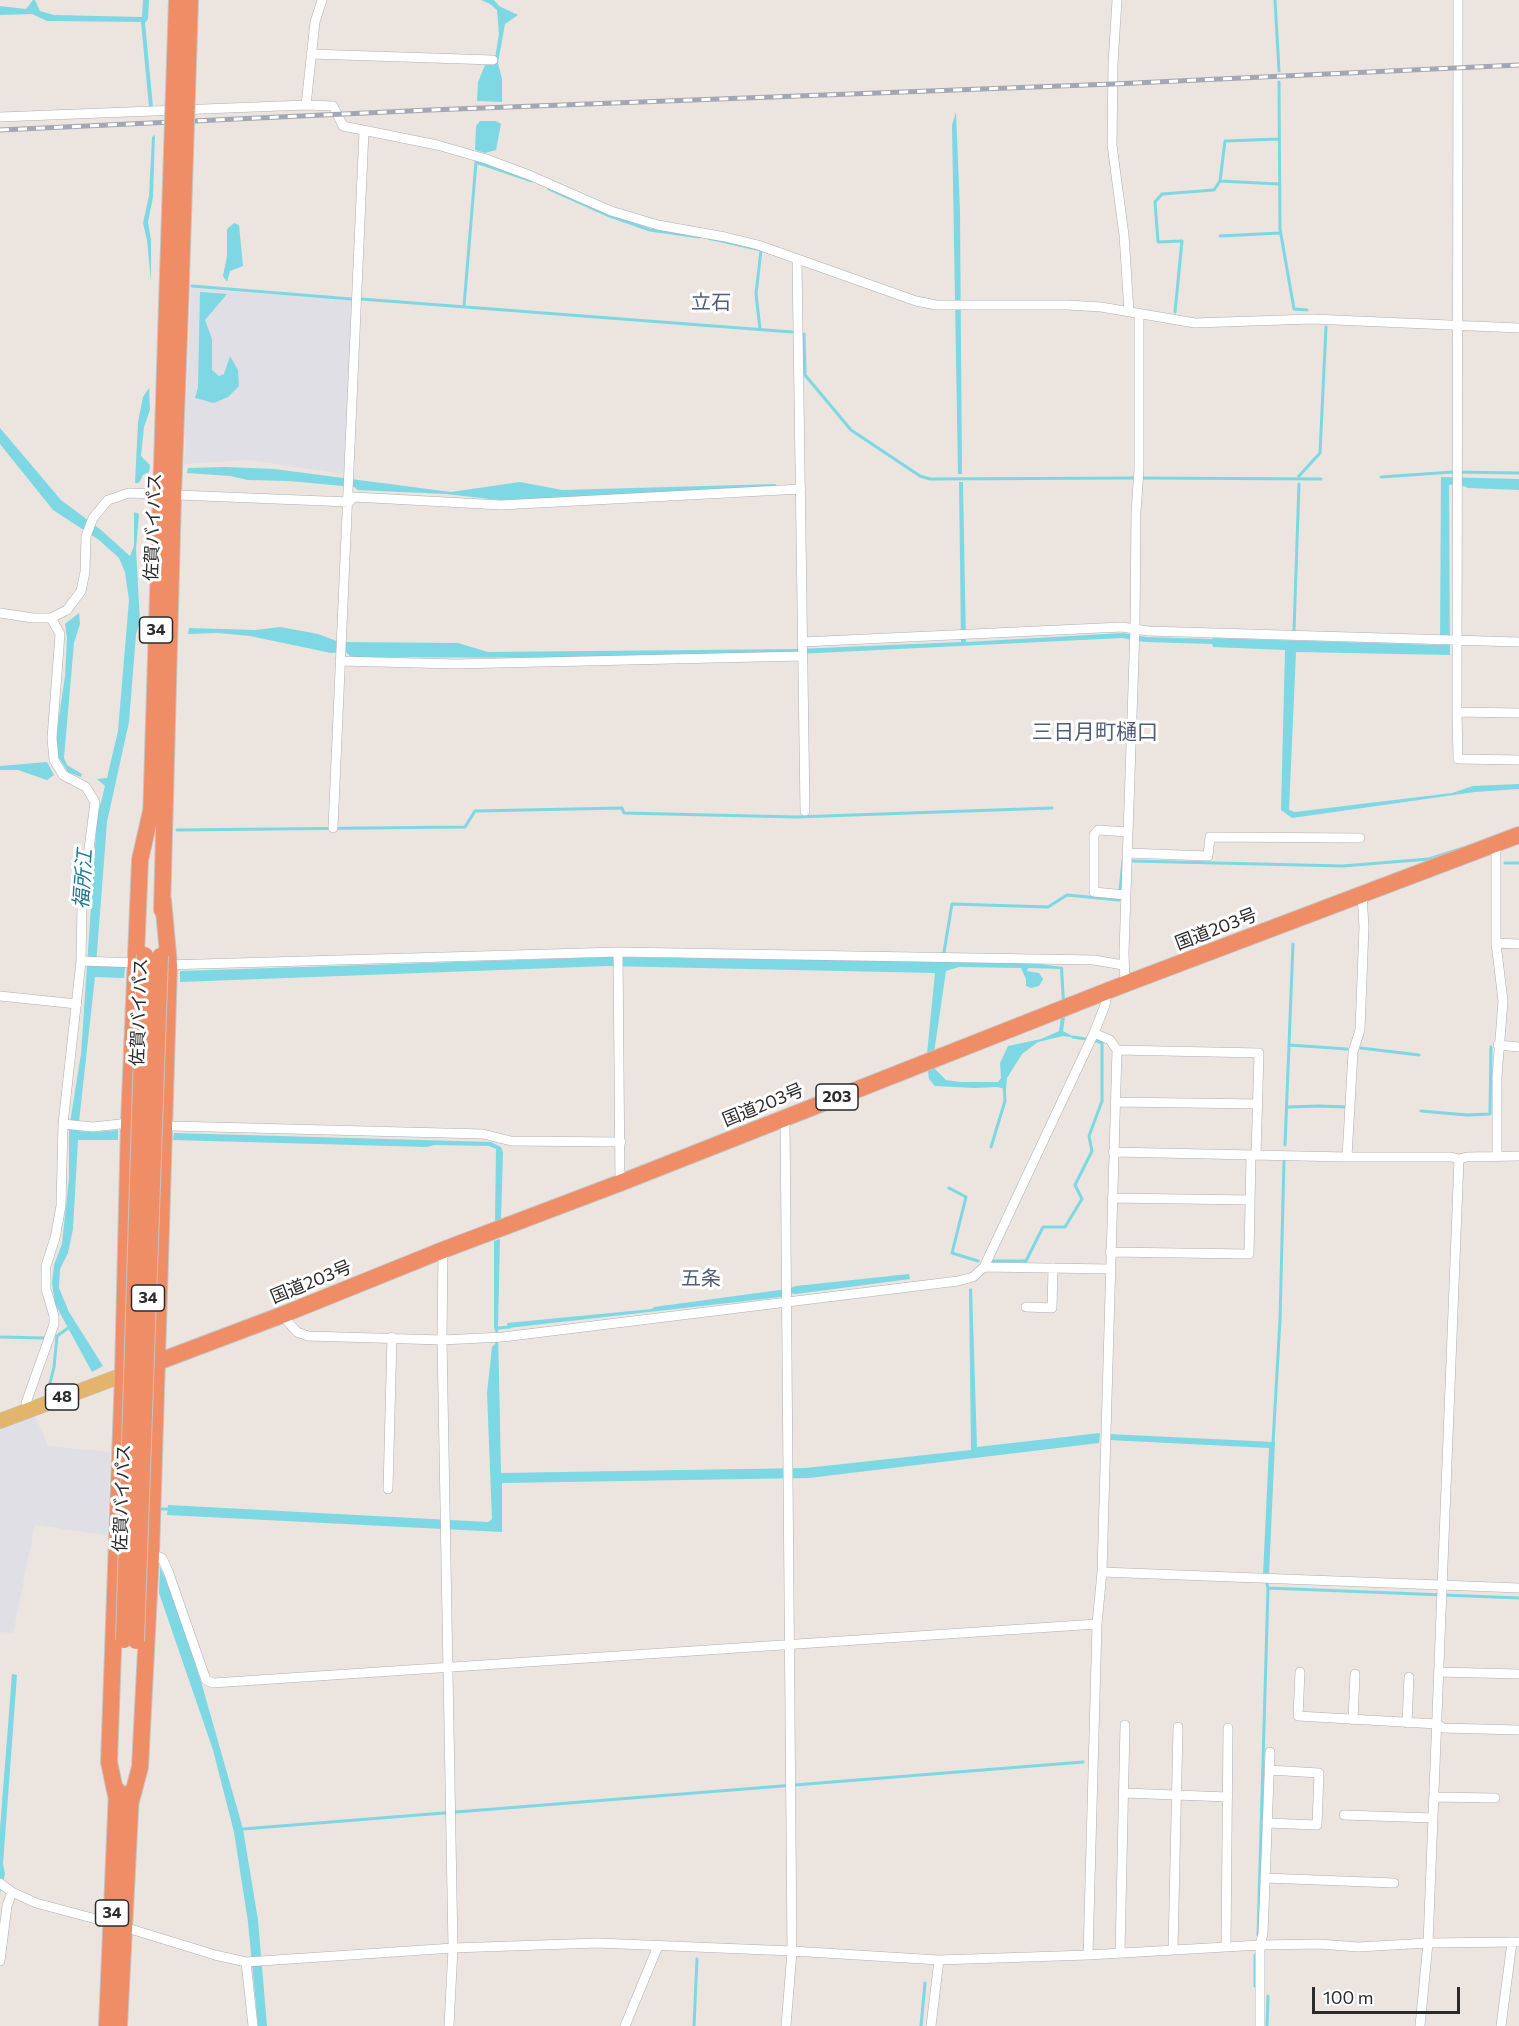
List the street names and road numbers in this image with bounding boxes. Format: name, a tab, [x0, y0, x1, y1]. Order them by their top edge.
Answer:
street label: 佐賀バイパス	[140, 473, 166, 581]
road number: 34	[140, 617, 172, 643]
street label: 国道203号	[1172, 904, 1260, 954]
street label: 佐賀バイパス	[126, 958, 152, 1066]
street label: 国道203号	[719, 1079, 807, 1131]
road number: 203	[816, 1084, 858, 1110]
street label: 国道203号	[267, 1256, 355, 1308]
road number: 34	[132, 1285, 164, 1311]
road number: 48	[46, 1384, 78, 1410]
street label: 佐賀バイパス	[109, 1444, 135, 1552]
road number: 34	[96, 1900, 128, 1926]

